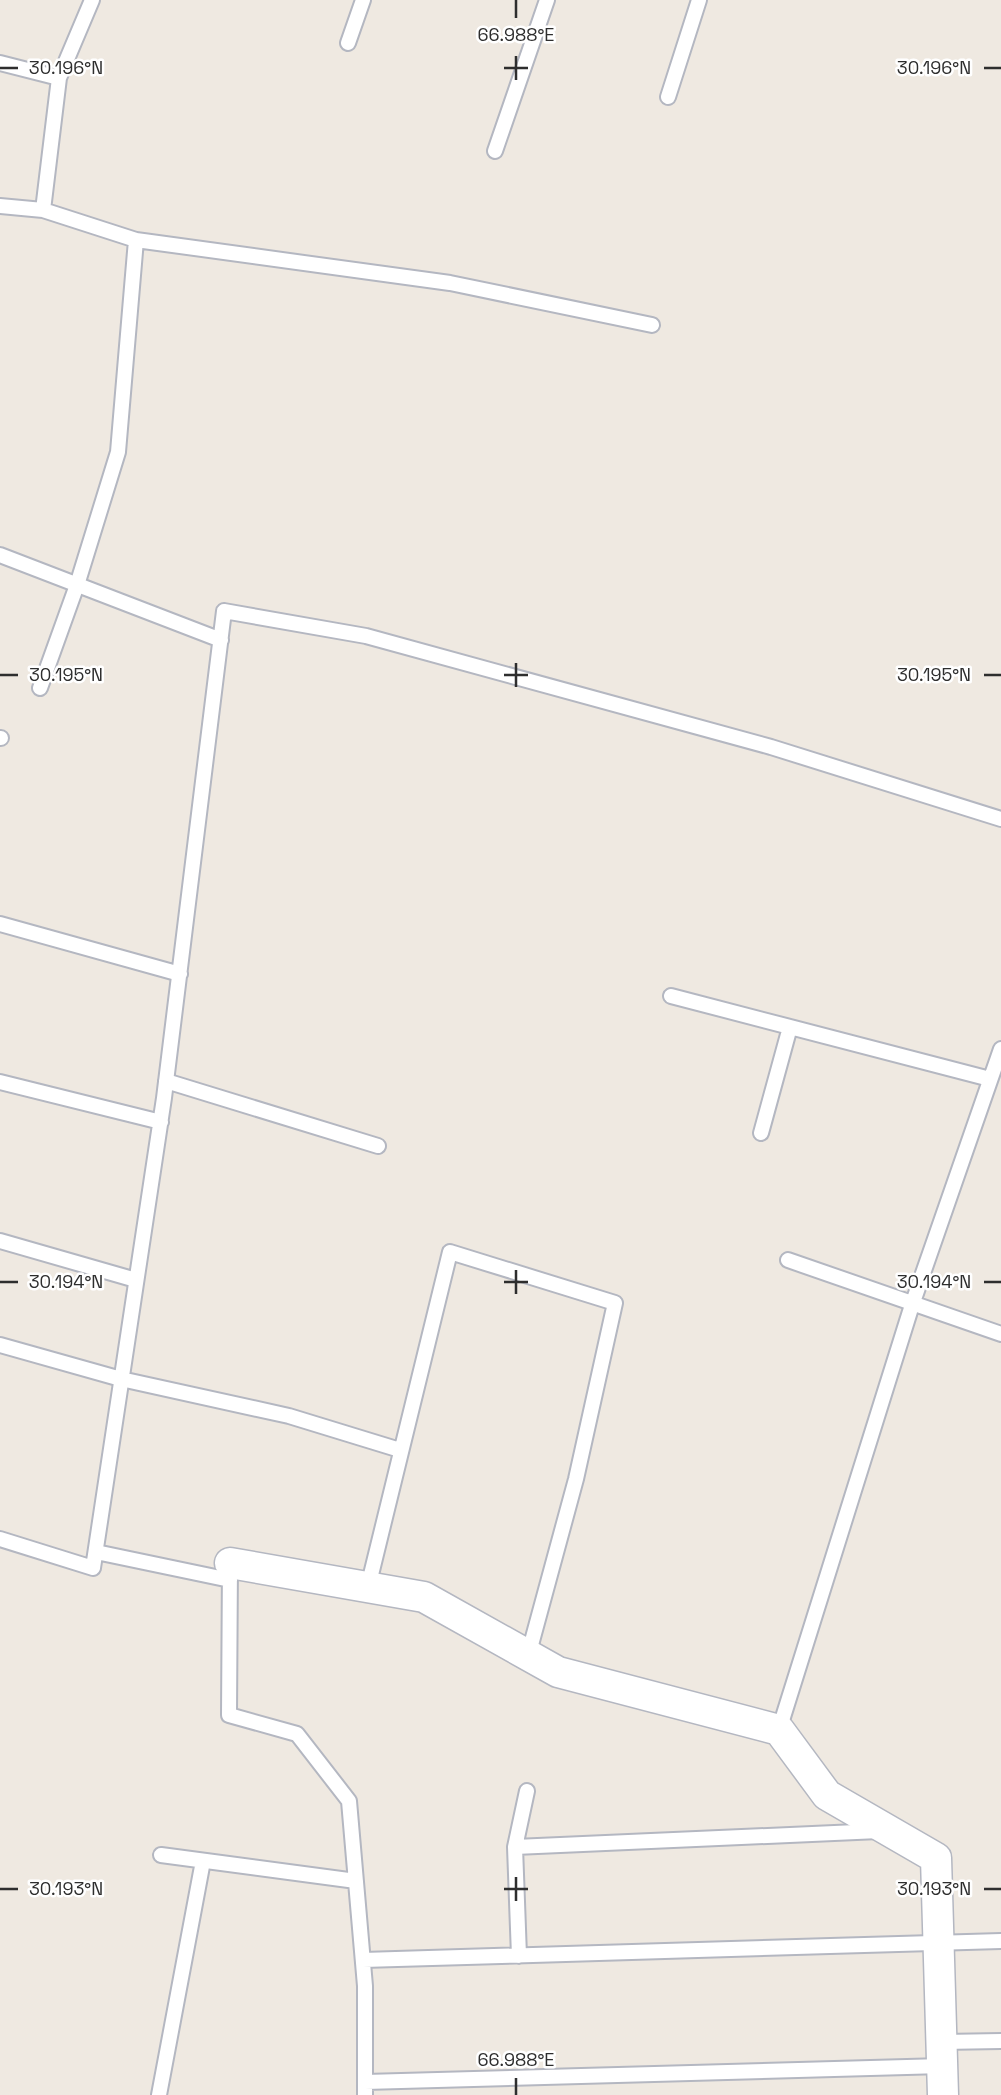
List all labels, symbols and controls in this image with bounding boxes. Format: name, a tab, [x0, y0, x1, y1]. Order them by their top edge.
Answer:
text: 66.988°E	[477, 23, 555, 46]
text: 30.196°N	[29, 56, 103, 79]
text: 30.196°N	[897, 56, 971, 79]
text: 30.195°N	[29, 663, 103, 686]
text: 30.195°N	[897, 663, 971, 686]
text: 30.194°N	[29, 1270, 103, 1293]
text: 30.194°N	[897, 1270, 971, 1293]
text: 30.193°N	[29, 1877, 103, 1900]
text: 30.193°N	[897, 1877, 971, 1900]
text: 66.988°E	[477, 2048, 555, 2071]

